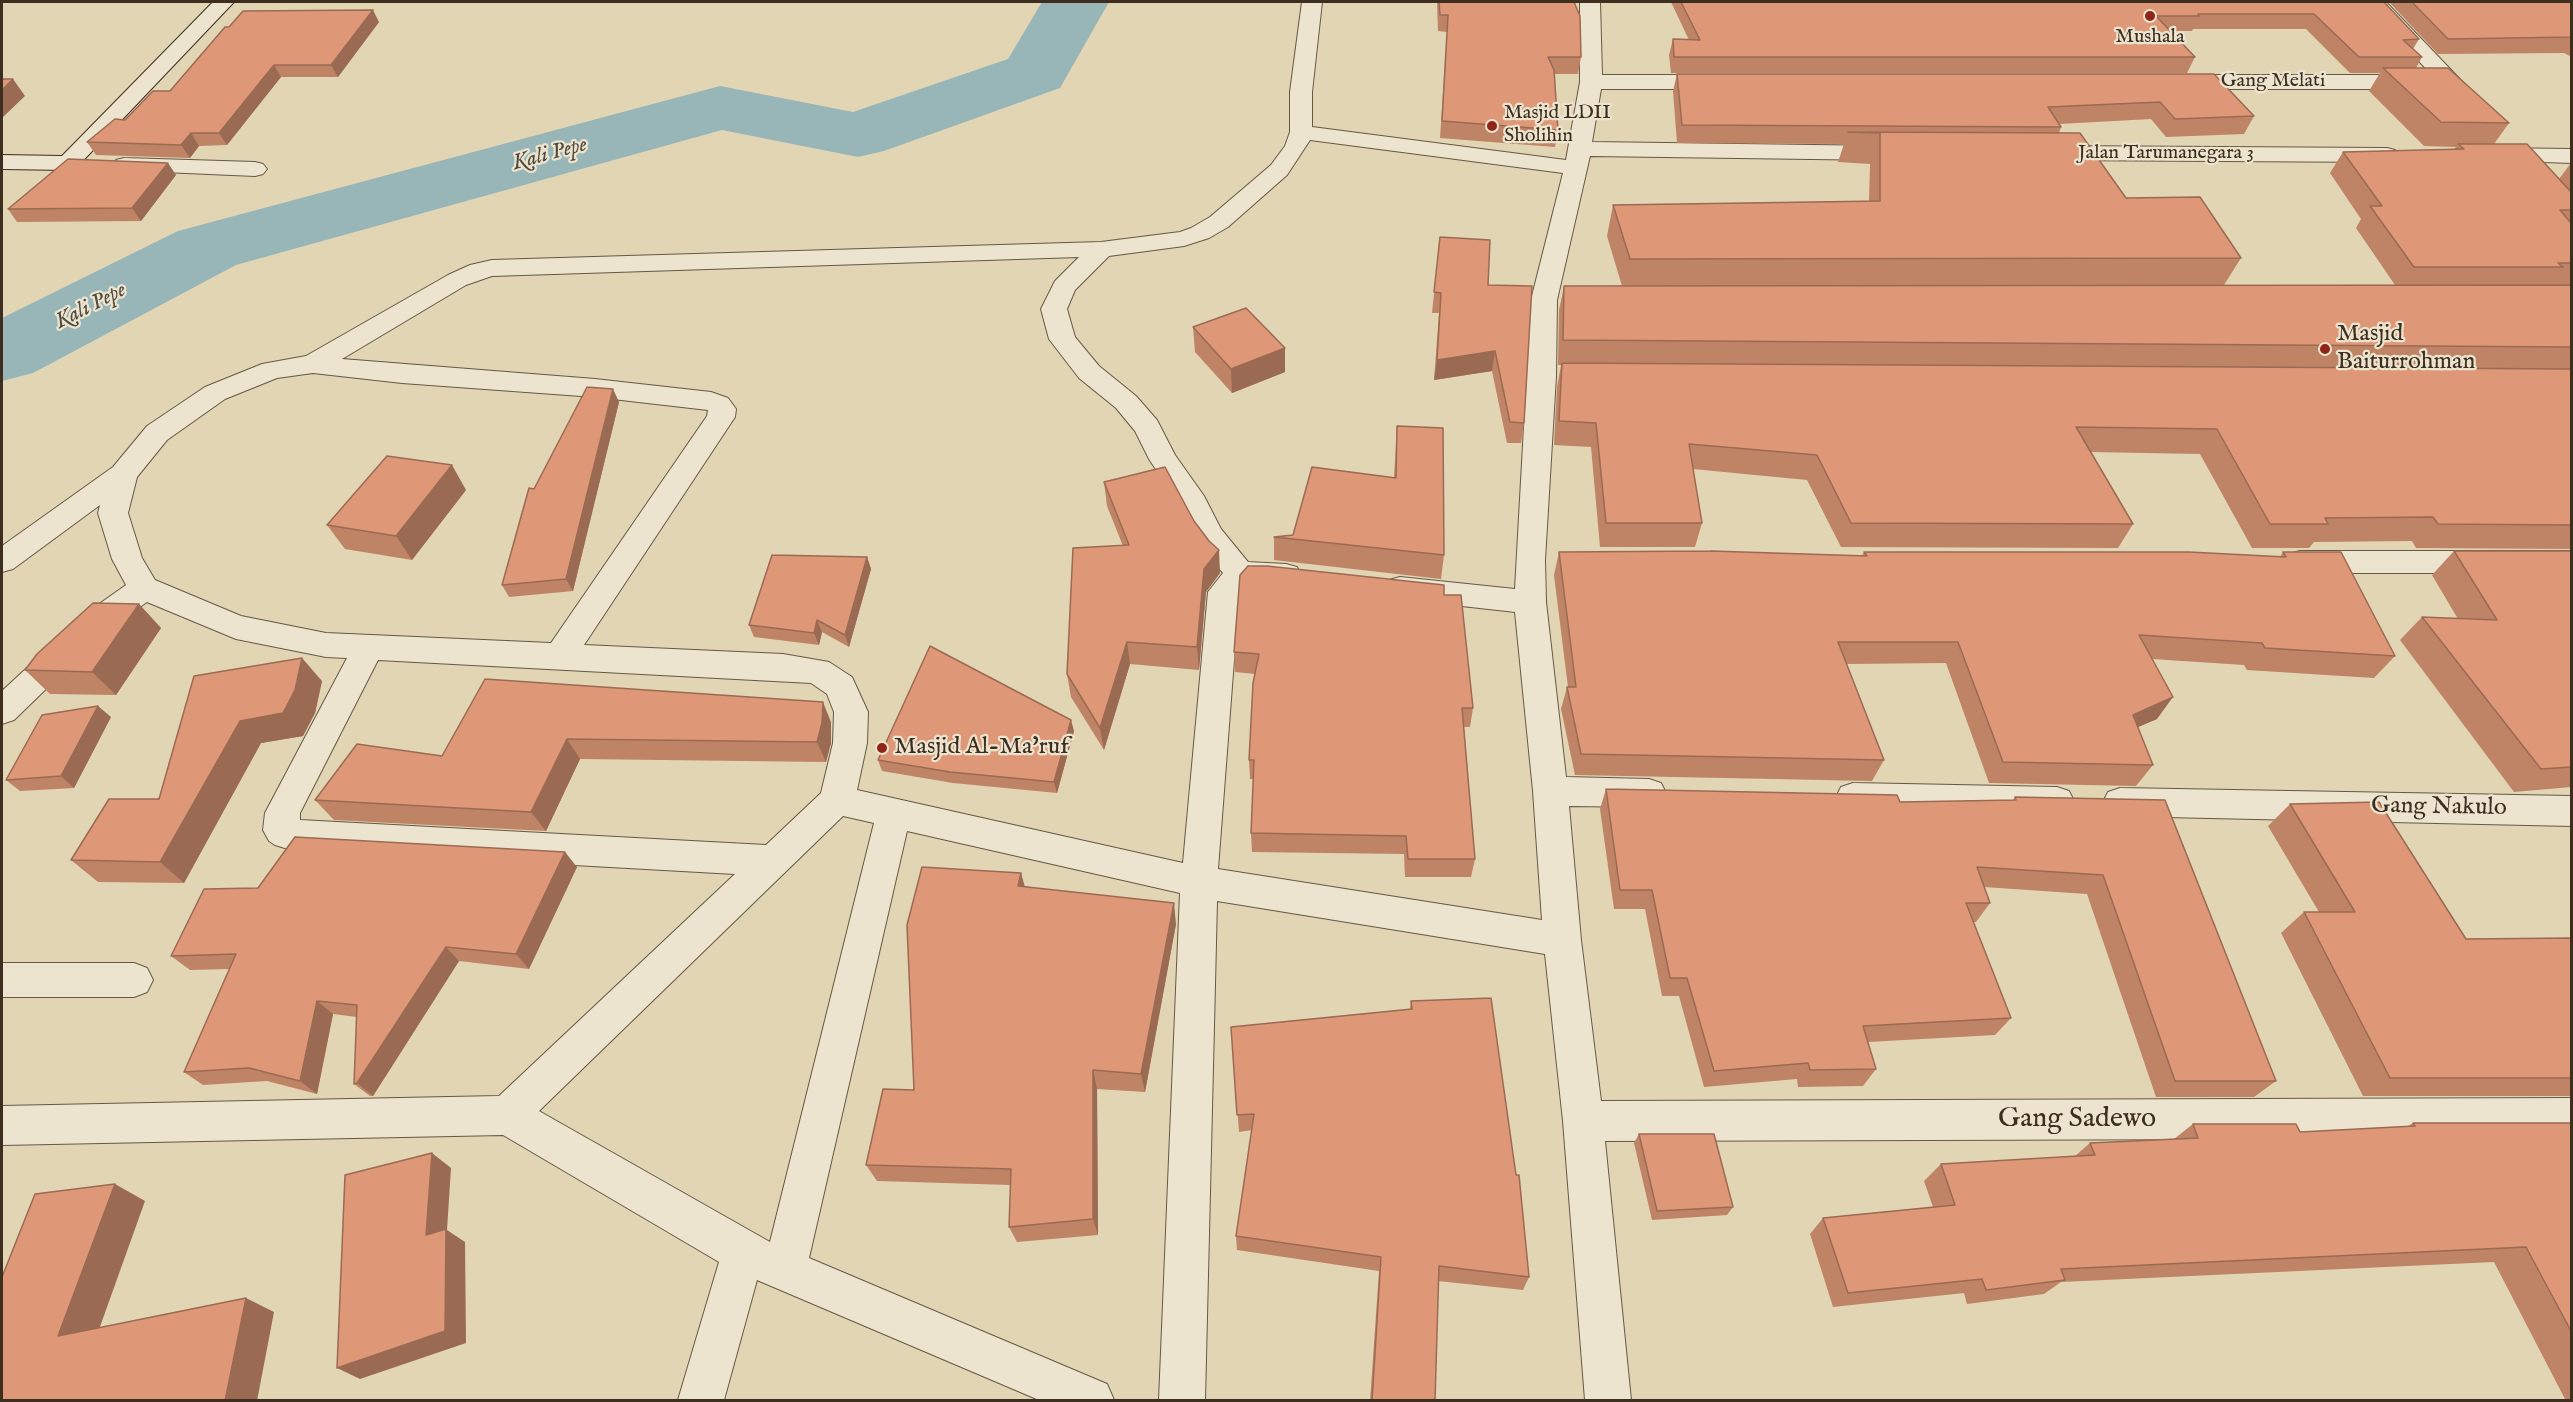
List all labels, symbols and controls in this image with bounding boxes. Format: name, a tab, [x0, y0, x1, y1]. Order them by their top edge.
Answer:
marker: Mushala	[2143, 9, 2157, 23]
place label: Mushala	[2115, 26, 2185, 50]
street label: Gang Melati	[2221, 70, 2325, 94]
place label: Masjid LDII Sholihin	[1504, 102, 1611, 149]
marker: Masjid LDII Sholihin	[1485, 119, 1499, 133]
water label: Kali Pepe	[510, 132, 590, 178]
street label: Jalan Tarumanegara 3	[2078, 142, 2254, 166]
water label: Kali Pepe	[51, 278, 131, 336]
place label: Masjid Baiturrohman	[2337, 321, 2475, 377]
marker: Masjid Baiturrohman	[2318, 342, 2332, 356]
place label: Masjid Al-Ma'ruf	[894, 734, 1069, 762]
marker: Masjid Al-Ma'ruf	[875, 741, 889, 755]
street label: Gang Nakulo	[2371, 792, 2507, 824]
street label: Gang Sadewo	[1998, 1103, 2156, 1137]

